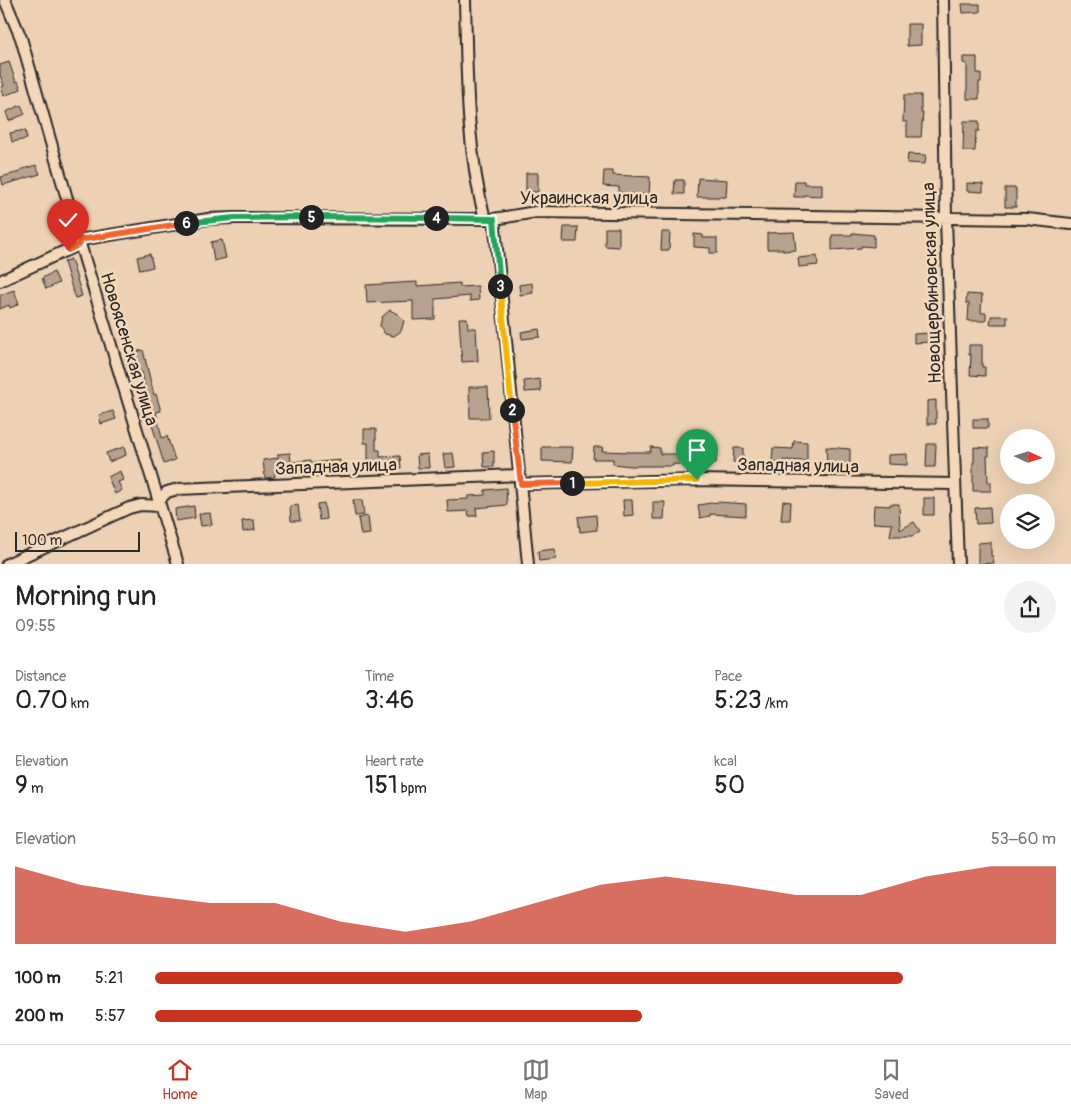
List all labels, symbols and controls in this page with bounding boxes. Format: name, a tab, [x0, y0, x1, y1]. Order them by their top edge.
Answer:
street label: Новощербиновская улица	[917, 182, 947, 384]
street label: Украинская улица	[520, 187, 658, 210]
pin	[47, 199, 89, 250]
pin: 5	[298, 204, 324, 230]
icon: check	[54, 206, 82, 234]
pin: 4	[424, 206, 448, 230]
text: 5	[308, 209, 315, 226]
pin: 6	[174, 210, 198, 236]
text: 4	[432, 210, 441, 227]
text: 6	[182, 215, 191, 232]
street label: Новоясенская улица	[95, 270, 163, 428]
pin: 3	[488, 274, 512, 298]
text: 3	[497, 278, 504, 295]
pin: 2	[500, 398, 524, 422]
text: 2	[509, 402, 516, 419]
pin	[676, 429, 718, 480]
north arrow	[1000, 429, 1055, 484]
map controls	[1000, 429, 1055, 549]
icon: arrive	[683, 436, 711, 464]
street label: Западная улица	[275, 453, 397, 481]
street label: Западная улица	[737, 453, 859, 479]
pin: 1	[560, 470, 584, 496]
text: 1	[570, 475, 575, 492]
button: layers	[1000, 494, 1055, 549]
scale bar	[15, 529, 140, 552]
text: 100 m	[22, 532, 62, 549]
text: Morning run	[15, 579, 157, 614]
button: share	[1004, 581, 1056, 633]
text: 09:55	[15, 616, 56, 636]
text: Distance	[15, 668, 66, 685]
text: Time	[365, 668, 394, 685]
text: Pace	[714, 668, 742, 685]
text: 0.70	[15, 685, 68, 716]
text: 3:46	[365, 685, 414, 716]
text: 5:23	[714, 685, 762, 716]
text: km	[68, 695, 89, 712]
text: /km	[762, 695, 788, 712]
text: Elevation	[15, 753, 68, 770]
text: Heart rate	[365, 753, 424, 770]
text: kcal	[714, 753, 737, 770]
text: 9	[15, 770, 28, 801]
text: 151	[365, 770, 398, 801]
text: 50	[714, 770, 745, 801]
text: m	[28, 780, 43, 797]
text: bpm	[398, 780, 427, 797]
text: Elevation	[15, 829, 76, 849]
text: 53–60 m	[991, 829, 1056, 849]
text: 100 m	[15, 968, 61, 988]
text: 5:21	[95, 968, 123, 988]
text: 200 m	[15, 1006, 63, 1026]
text: 5:57	[95, 1006, 125, 1026]
tab: Home	[162, 1056, 197, 1103]
tab: Map	[522, 1056, 550, 1103]
tab: Saved	[874, 1056, 909, 1103]

